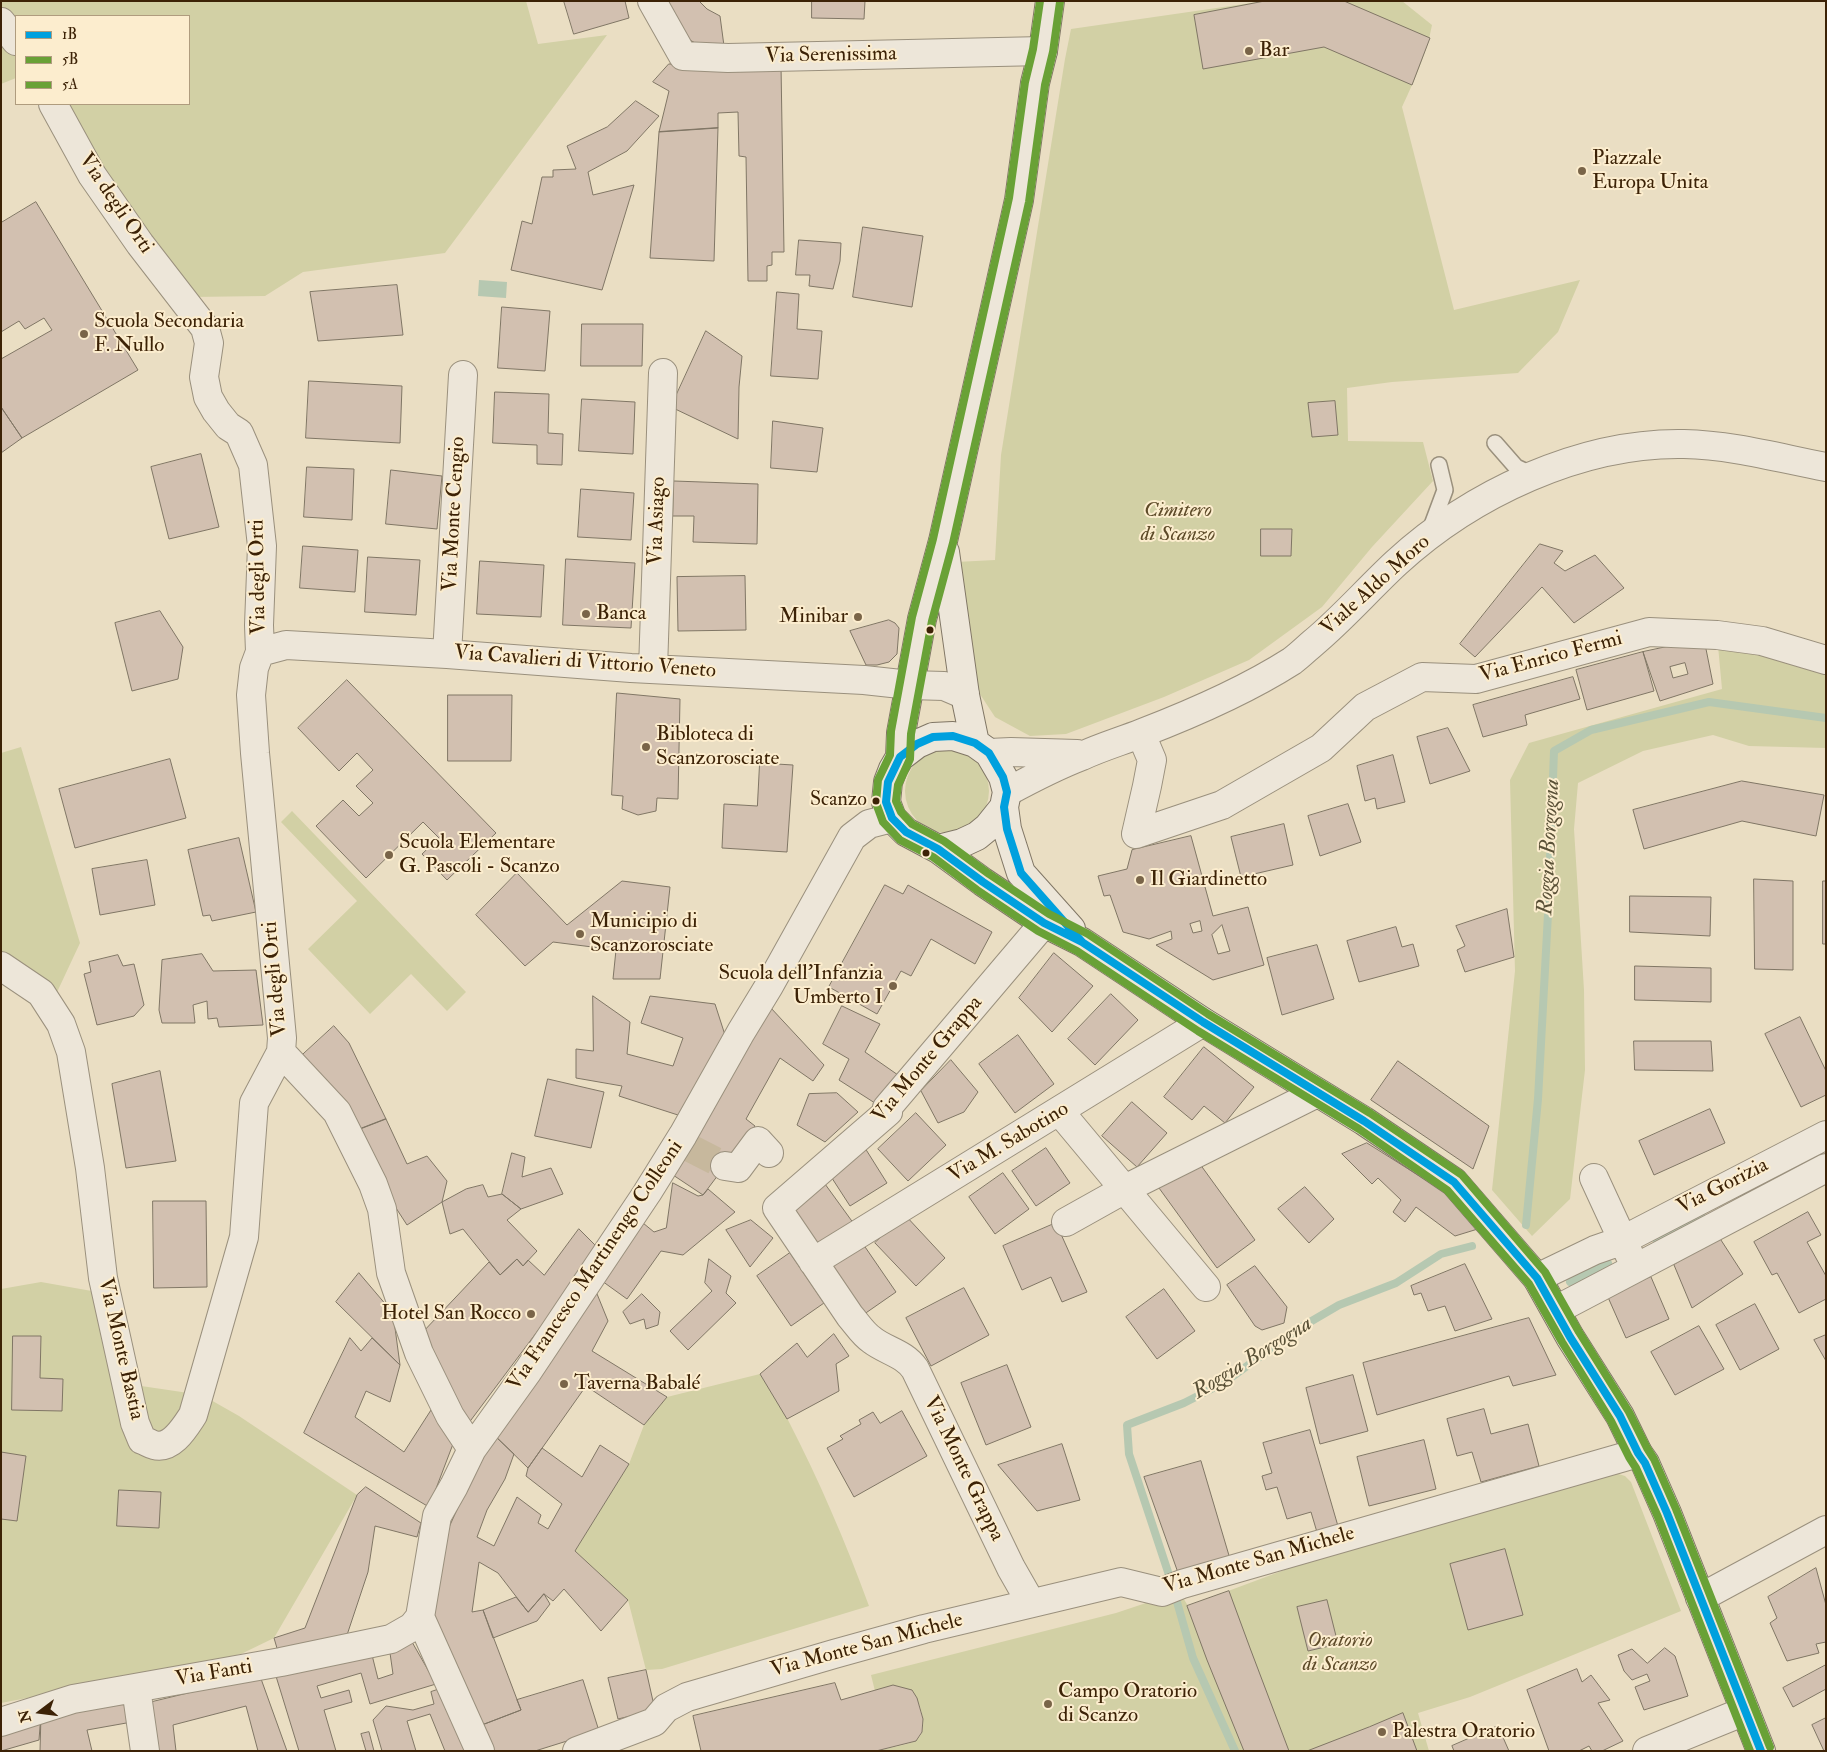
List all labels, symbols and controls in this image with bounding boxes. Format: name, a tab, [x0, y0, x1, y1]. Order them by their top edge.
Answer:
legend	[15, 15, 190, 105]
text: 1B	[62, 25, 77, 44]
place label: Bar	[1259, 38, 1289, 64]
street label: Via Serenissima	[765, 42, 897, 70]
marker: Bar	[1243, 45, 1255, 57]
text: 5B	[62, 50, 78, 69]
text: 5A	[62, 75, 78, 94]
place label: Piazzale Europa Unita	[1592, 146, 1708, 196]
street label: Via degli Orti	[72, 149, 158, 259]
marker: Piazzale Europa Unita	[1576, 165, 1588, 177]
place label: Scuola Secondaria F. Nullo	[94, 309, 244, 359]
marker: Scuola Secondaria F. Nullo	[78, 328, 90, 340]
street label: Via Monte Cengio	[438, 436, 472, 592]
street label: Via Asiago	[644, 476, 672, 566]
park label: Cimitero di Scanzo	[1141, 498, 1215, 548]
street label: Via degli Orti	[245, 519, 273, 635]
street label: Viale Aldo Moro	[1316, 530, 1436, 642]
place label: Banca	[596, 601, 646, 627]
place label: Minibar	[779, 604, 848, 630]
marker: Banca	[580, 608, 592, 620]
marker: Minibar	[852, 611, 864, 623]
unlabelled marker	[925, 625, 935, 635]
street label: Via Enrico Fermi	[1477, 627, 1625, 689]
street label: Via Cavalieri di Vittorio Veneto	[453, 641, 717, 685]
place label: Bibloteca di Scanzorosciate	[656, 722, 779, 772]
marker: Bibloteca di Scanzorosciate	[640, 741, 652, 753]
water label: Roggia Borgogna	[1533, 778, 1567, 916]
place label: Scanzo	[810, 789, 867, 813]
marker: Scanzo	[871, 796, 881, 806]
place label: Scuola Elementare G. Pascoli - Scanzo	[399, 830, 560, 880]
unlabelled marker	[921, 848, 931, 858]
marker: Scuola Elementare G. Pascoli - Scanzo	[383, 849, 395, 861]
place label: Il Giardinetto	[1150, 867, 1267, 893]
marker: Il Giardinetto	[1134, 874, 1146, 886]
place label: Municipio di Scanzorosciate	[590, 909, 713, 959]
street label: Via degli Orti	[258, 920, 294, 1038]
marker: Municipio di Scanzorosciate	[574, 928, 586, 940]
place label: Scuola dell'Infanzia Umberto I	[718, 961, 883, 1011]
marker: Scuola dell'Infanzia Umberto I	[887, 980, 899, 992]
street label: Via Monte Grappa	[868, 991, 988, 1129]
street label: Via M. Sabotino	[944, 1097, 1074, 1189]
street label: Via Francesco Martinengo Colleoni	[503, 1136, 689, 1396]
street label: Via Gorizia	[1673, 1153, 1773, 1221]
street label: Via Monte Bastia	[91, 1276, 149, 1422]
place label: Hotel San Rocco	[381, 1301, 521, 1327]
marker: Hotel San Rocco	[525, 1308, 537, 1320]
water label: Roggia Borgogna	[1188, 1312, 1318, 1406]
place label: Taverna Babalé	[574, 1371, 700, 1397]
marker: Taverna Babalé	[558, 1378, 570, 1390]
street label: Via Monte Grappa	[917, 1392, 1009, 1546]
street label: Via Monte San Michele	[1160, 1522, 1358, 1600]
street label: Via Monte San Michele	[768, 1608, 966, 1684]
park label: Oratorio di Scanzo	[1303, 1628, 1377, 1678]
street label: Via Fanti	[174, 1655, 254, 1693]
place label: Campo Oratorio di Scanzo	[1058, 1679, 1197, 1729]
north arrow	[15, 1687, 65, 1737]
marker: Campo Oratorio di Scanzo	[1042, 1698, 1054, 1710]
text: N	[15, 1708, 35, 1724]
place label: Palestra Oratorio	[1392, 1719, 1535, 1745]
marker: Palestra Oratorio	[1376, 1726, 1388, 1738]

